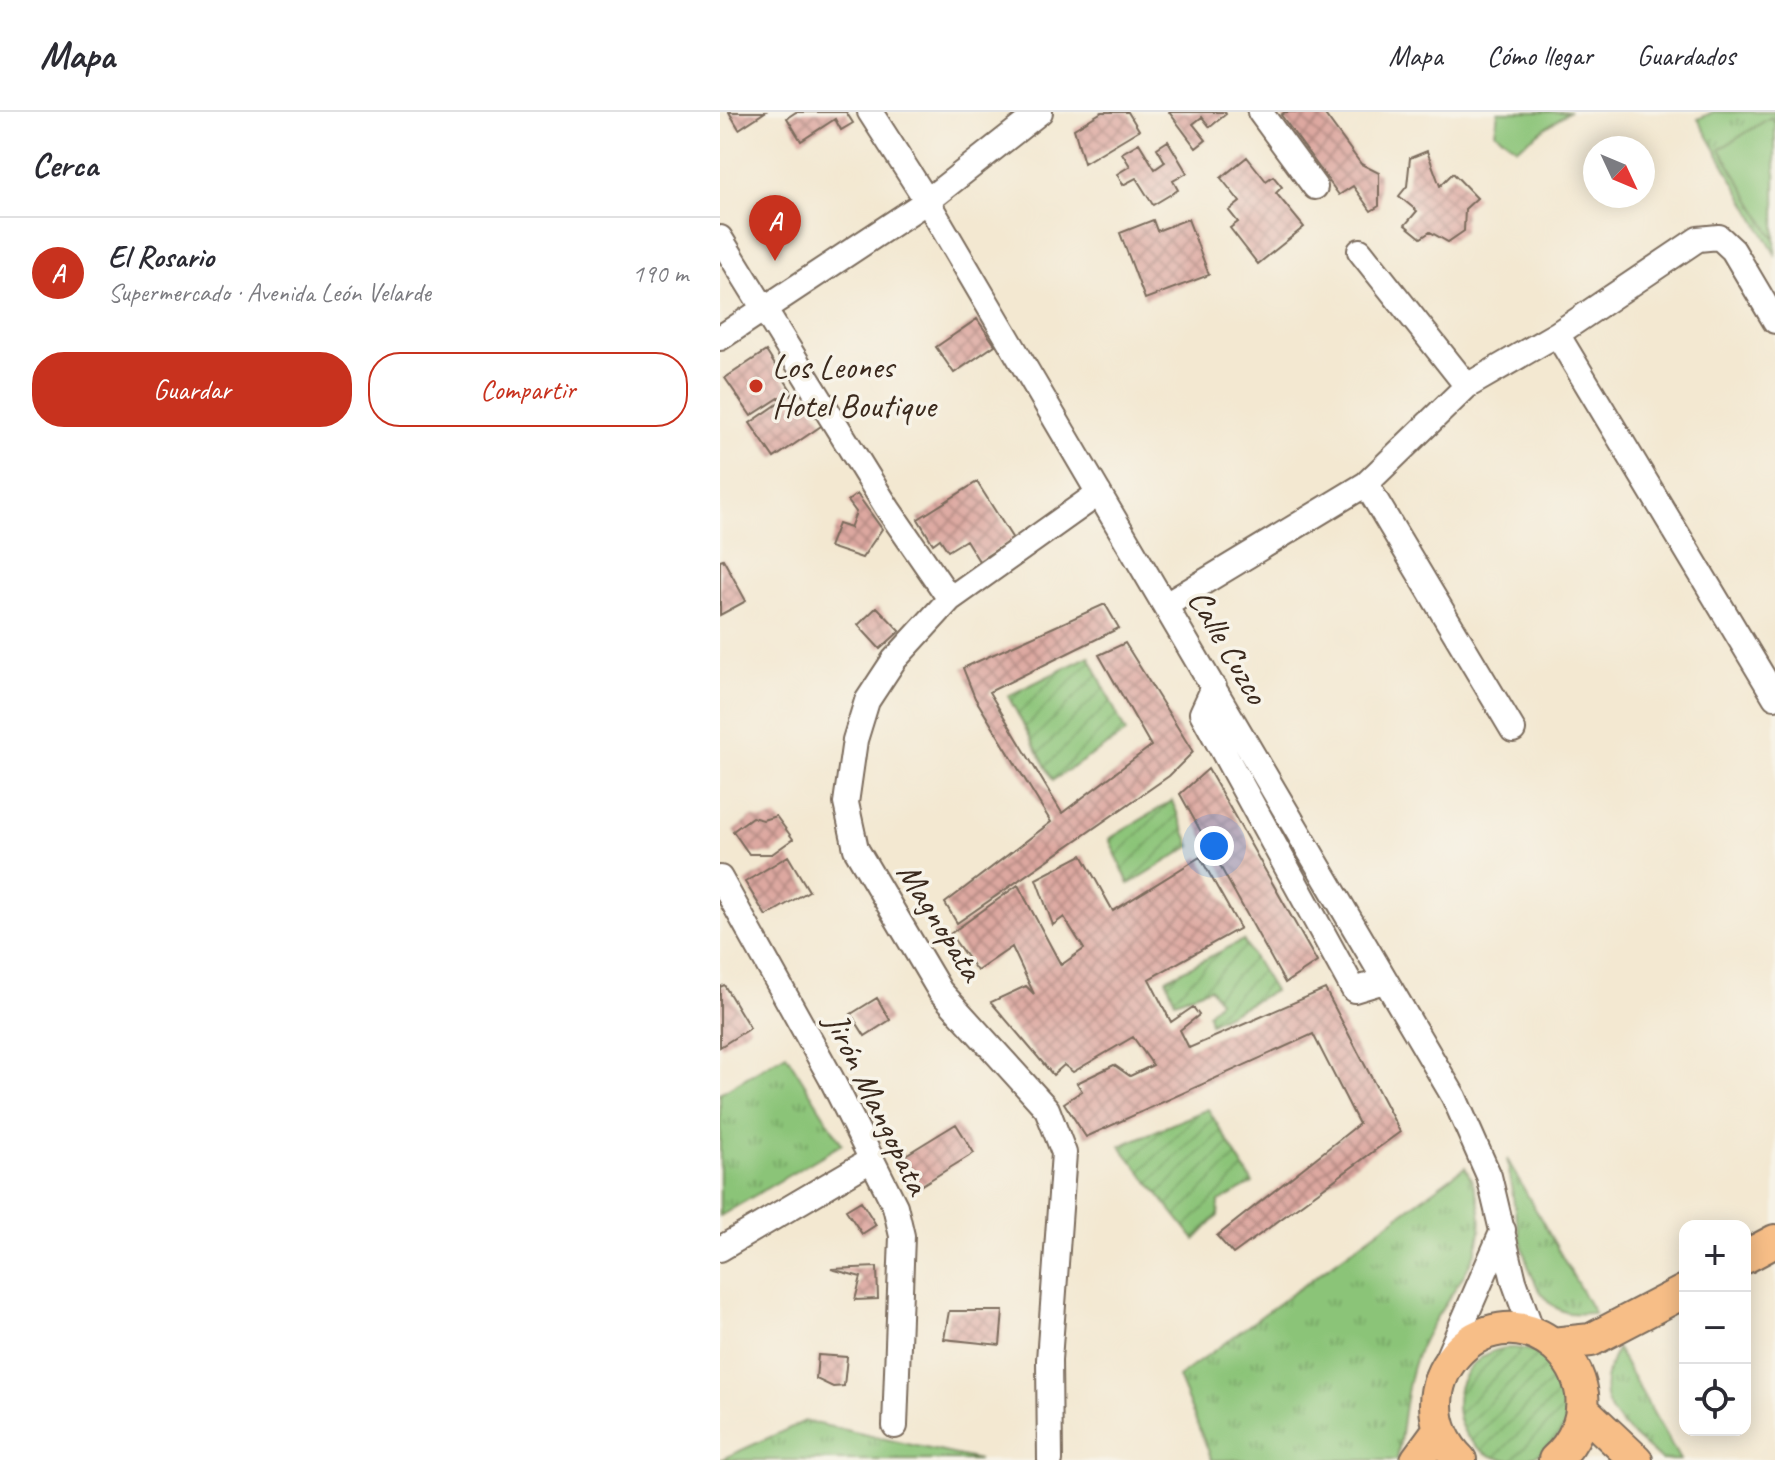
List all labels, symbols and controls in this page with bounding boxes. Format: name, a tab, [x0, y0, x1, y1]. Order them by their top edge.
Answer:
text: Mapa	[40, 32, 115, 79]
text: Mapa	[1388, 38, 1443, 73]
text: Cómo llegar	[1487, 38, 1593, 73]
text: Guardados	[1637, 38, 1735, 73]
north arrow	[1583, 136, 1655, 208]
text: Cerca	[32, 143, 98, 186]
pin: A	[749, 195, 801, 261]
text: El Rosario	[108, 238, 214, 276]
text: A	[51, 257, 65, 290]
text: 190 m	[632, 257, 688, 290]
text: Supermercado · Avenida León Velarde	[108, 276, 431, 309]
place label: Los Leones Hotel Boutique	[772, 345, 938, 427]
button: Guardar	[32, 352, 352, 427]
button: Compartir	[368, 352, 688, 427]
marker: Los Leones Hotel Boutique	[747, 377, 765, 395]
street label: Calle Cuzco	[1179, 581, 1280, 713]
your location	[1194, 826, 1234, 866]
street label: Magnopata	[887, 854, 995, 990]
street label: Jirón Mangopata	[814, 1004, 941, 1203]
map controls	[1679, 1220, 1751, 1436]
button: +	[1679, 1220, 1751, 1292]
button: −	[1679, 1292, 1751, 1364]
button: locate	[1679, 1364, 1751, 1436]

